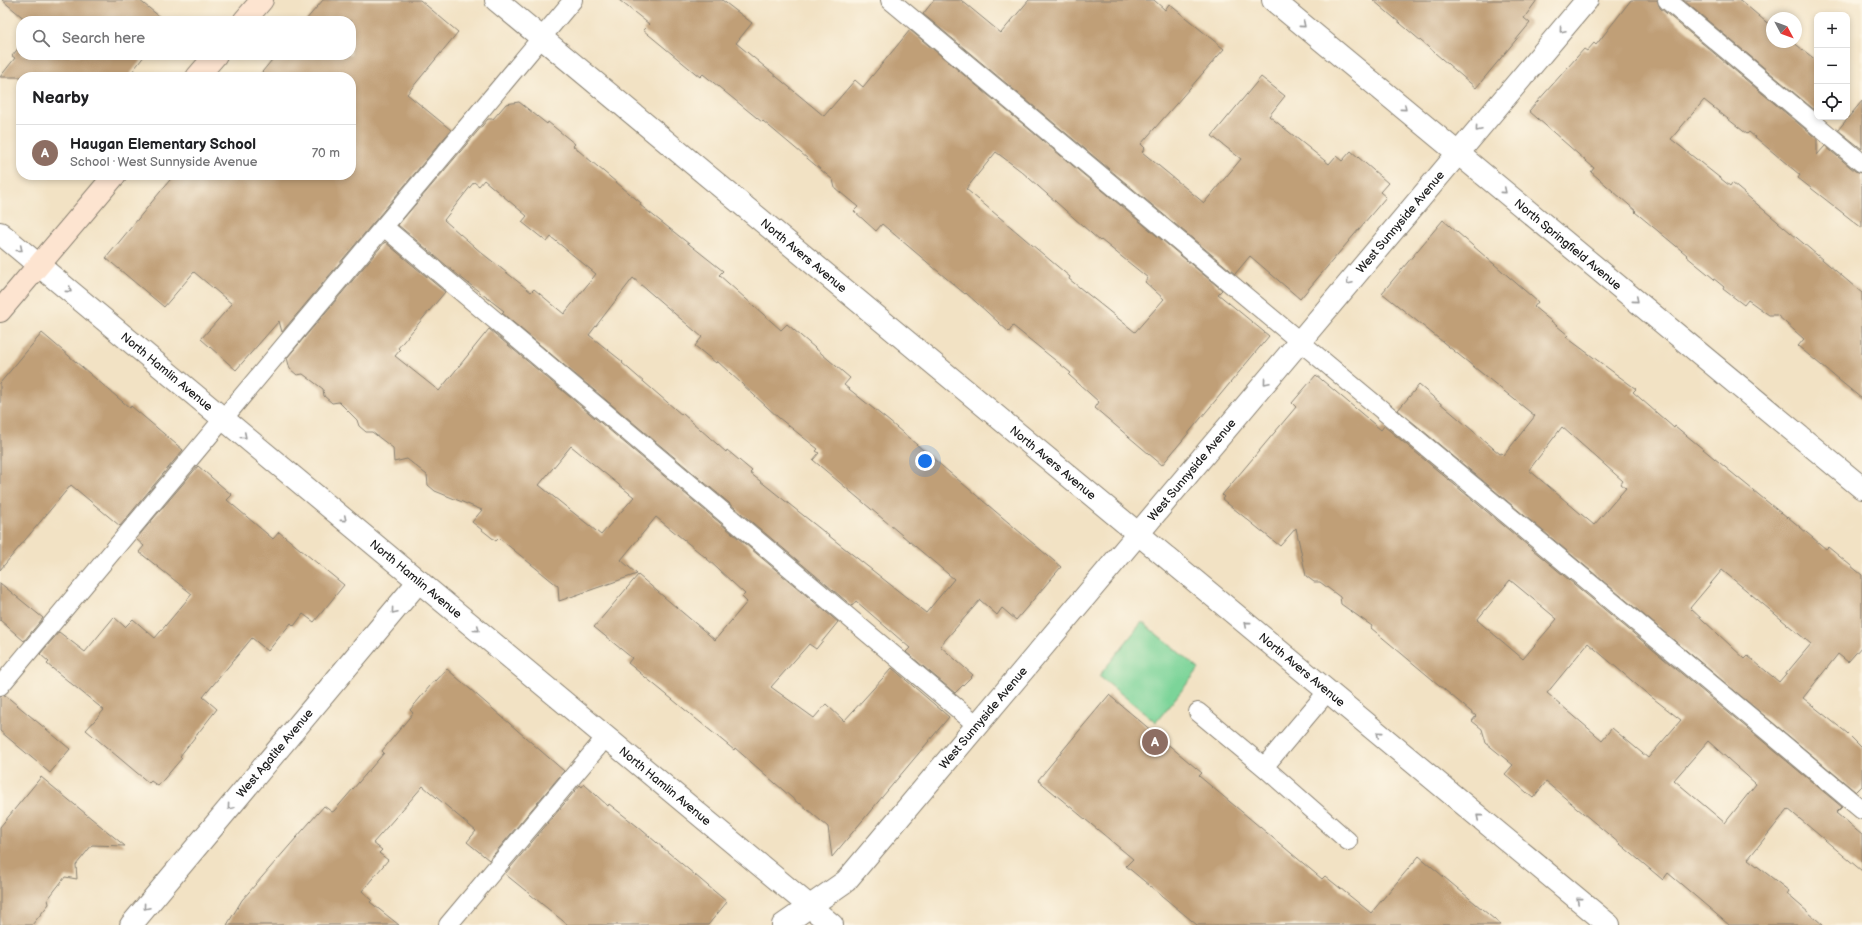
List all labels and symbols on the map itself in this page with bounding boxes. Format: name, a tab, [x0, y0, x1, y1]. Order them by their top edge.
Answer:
north arrow	[1766, 12, 1802, 48]
one-way arrow	[1299, 20, 1306, 27]
one-way arrow	[1559, 25, 1566, 32]
one-way arrow	[1399, 103, 1406, 110]
one-way arrow	[1476, 125, 1483, 132]
street label: West Sunnyside Avenue	[1353, 168, 1448, 276]
one-way arrow	[1499, 186, 1506, 193]
street label: North Springfield Avenue	[1511, 196, 1625, 293]
street label: North Avers Avenue	[757, 216, 850, 296]
one-way arrow	[15, 244, 22, 251]
one-way arrow	[1347, 278, 1354, 285]
one-way arrow	[65, 286, 72, 293]
one-way arrow	[1632, 296, 1639, 303]
street label: North Hamlin Avenue	[118, 329, 216, 414]
one-way arrow	[1263, 377, 1270, 385]
street label: West Sunnyside Avenue	[1144, 416, 1239, 524]
street label: North Avers Avenue	[1007, 423, 1099, 503]
one-way arrow	[240, 431, 247, 438]
your location	[915, 451, 935, 471]
one-way arrow	[340, 515, 347, 522]
street label: North Hamlin Avenue	[367, 536, 465, 622]
one-way arrow	[392, 606, 399, 614]
one-way arrow	[1244, 622, 1252, 629]
one-way arrow	[472, 625, 479, 632]
street label: North Avers Avenue	[1256, 630, 1348, 710]
street label: West Sunnyside Avenue	[936, 664, 1031, 772]
street label: West Agatite Avenue	[233, 706, 316, 801]
pin: A	[1142, 727, 1168, 757]
one-way arrow	[1377, 731, 1384, 738]
street label: North Hamlin Avenue	[616, 744, 714, 829]
one-way arrow	[227, 803, 234, 810]
one-way arrow	[1477, 814, 1484, 821]
one-way arrow	[1577, 898, 1584, 905]
one-way arrow	[144, 902, 151, 910]

